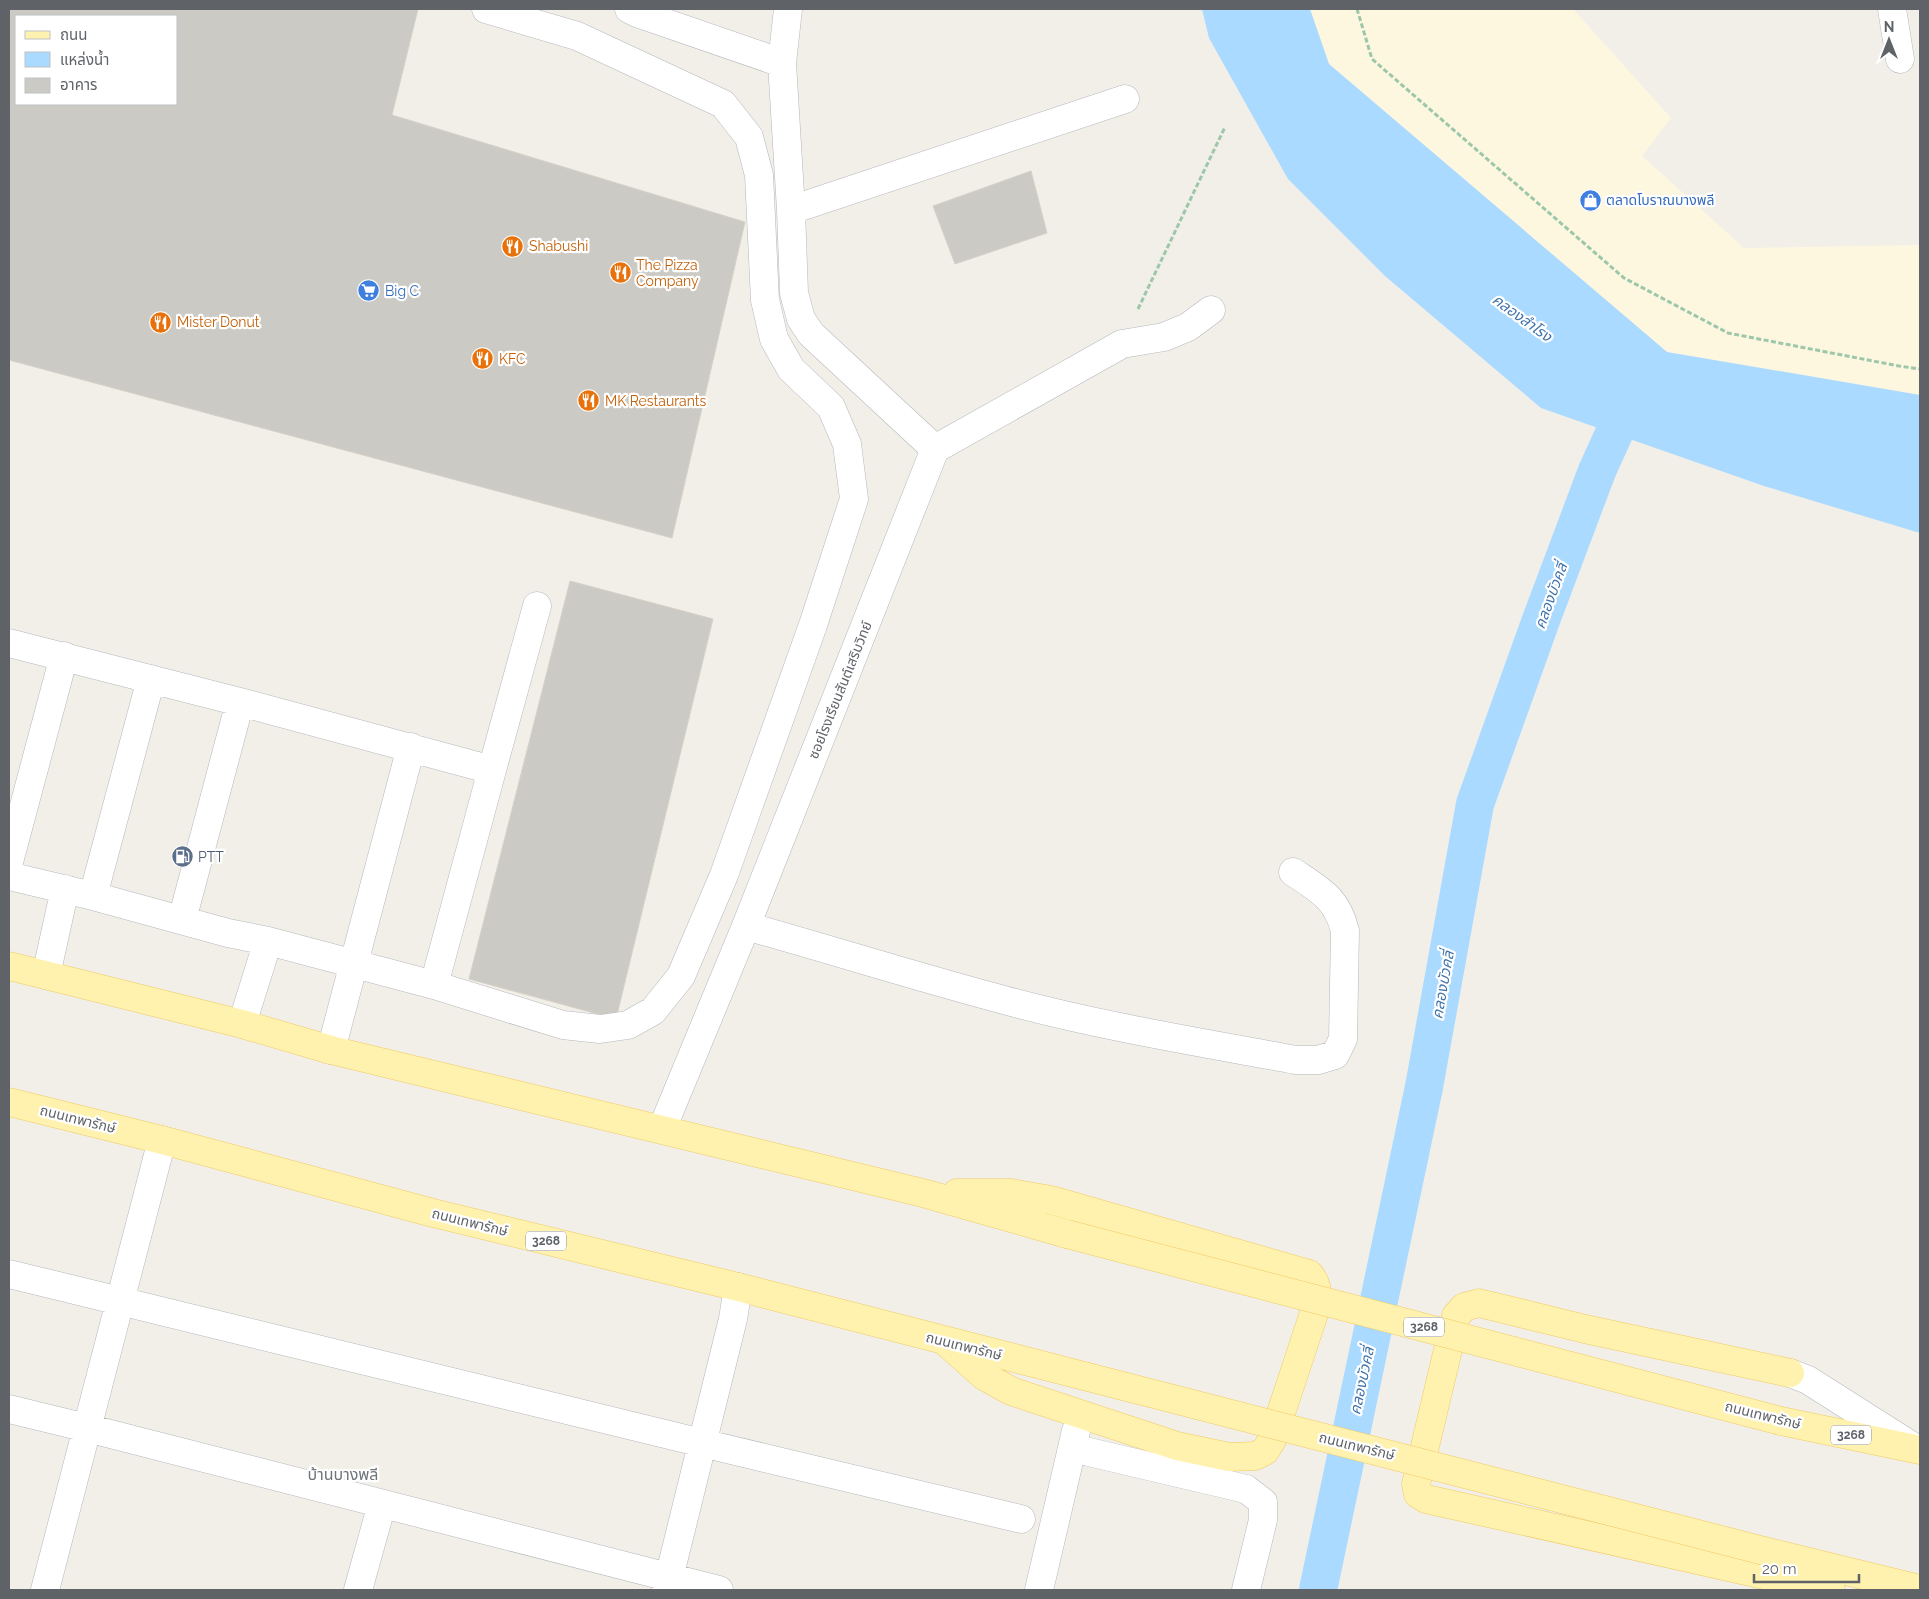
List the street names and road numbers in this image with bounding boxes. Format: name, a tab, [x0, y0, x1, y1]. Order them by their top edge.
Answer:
street label: ซอยโรงเรียนสันต์เสริมวิทย์	[805, 619, 875, 761]
street label: ถนนเทพารักษ์	[38, 1102, 118, 1136]
street label: ถนนเทพารักษ์	[430, 1205, 510, 1239]
road number: 3268	[526, 1232, 566, 1250]
road number: 3268	[1404, 1318, 1444, 1336]
street label: ถนนเทพารักษ์	[924, 1329, 1004, 1363]
street label: ถนนเทพารักษ์	[1723, 1398, 1803, 1432]
road number: 3268	[1831, 1426, 1871, 1444]
street label: ถนนเทพารักษ์	[1317, 1429, 1397, 1463]

